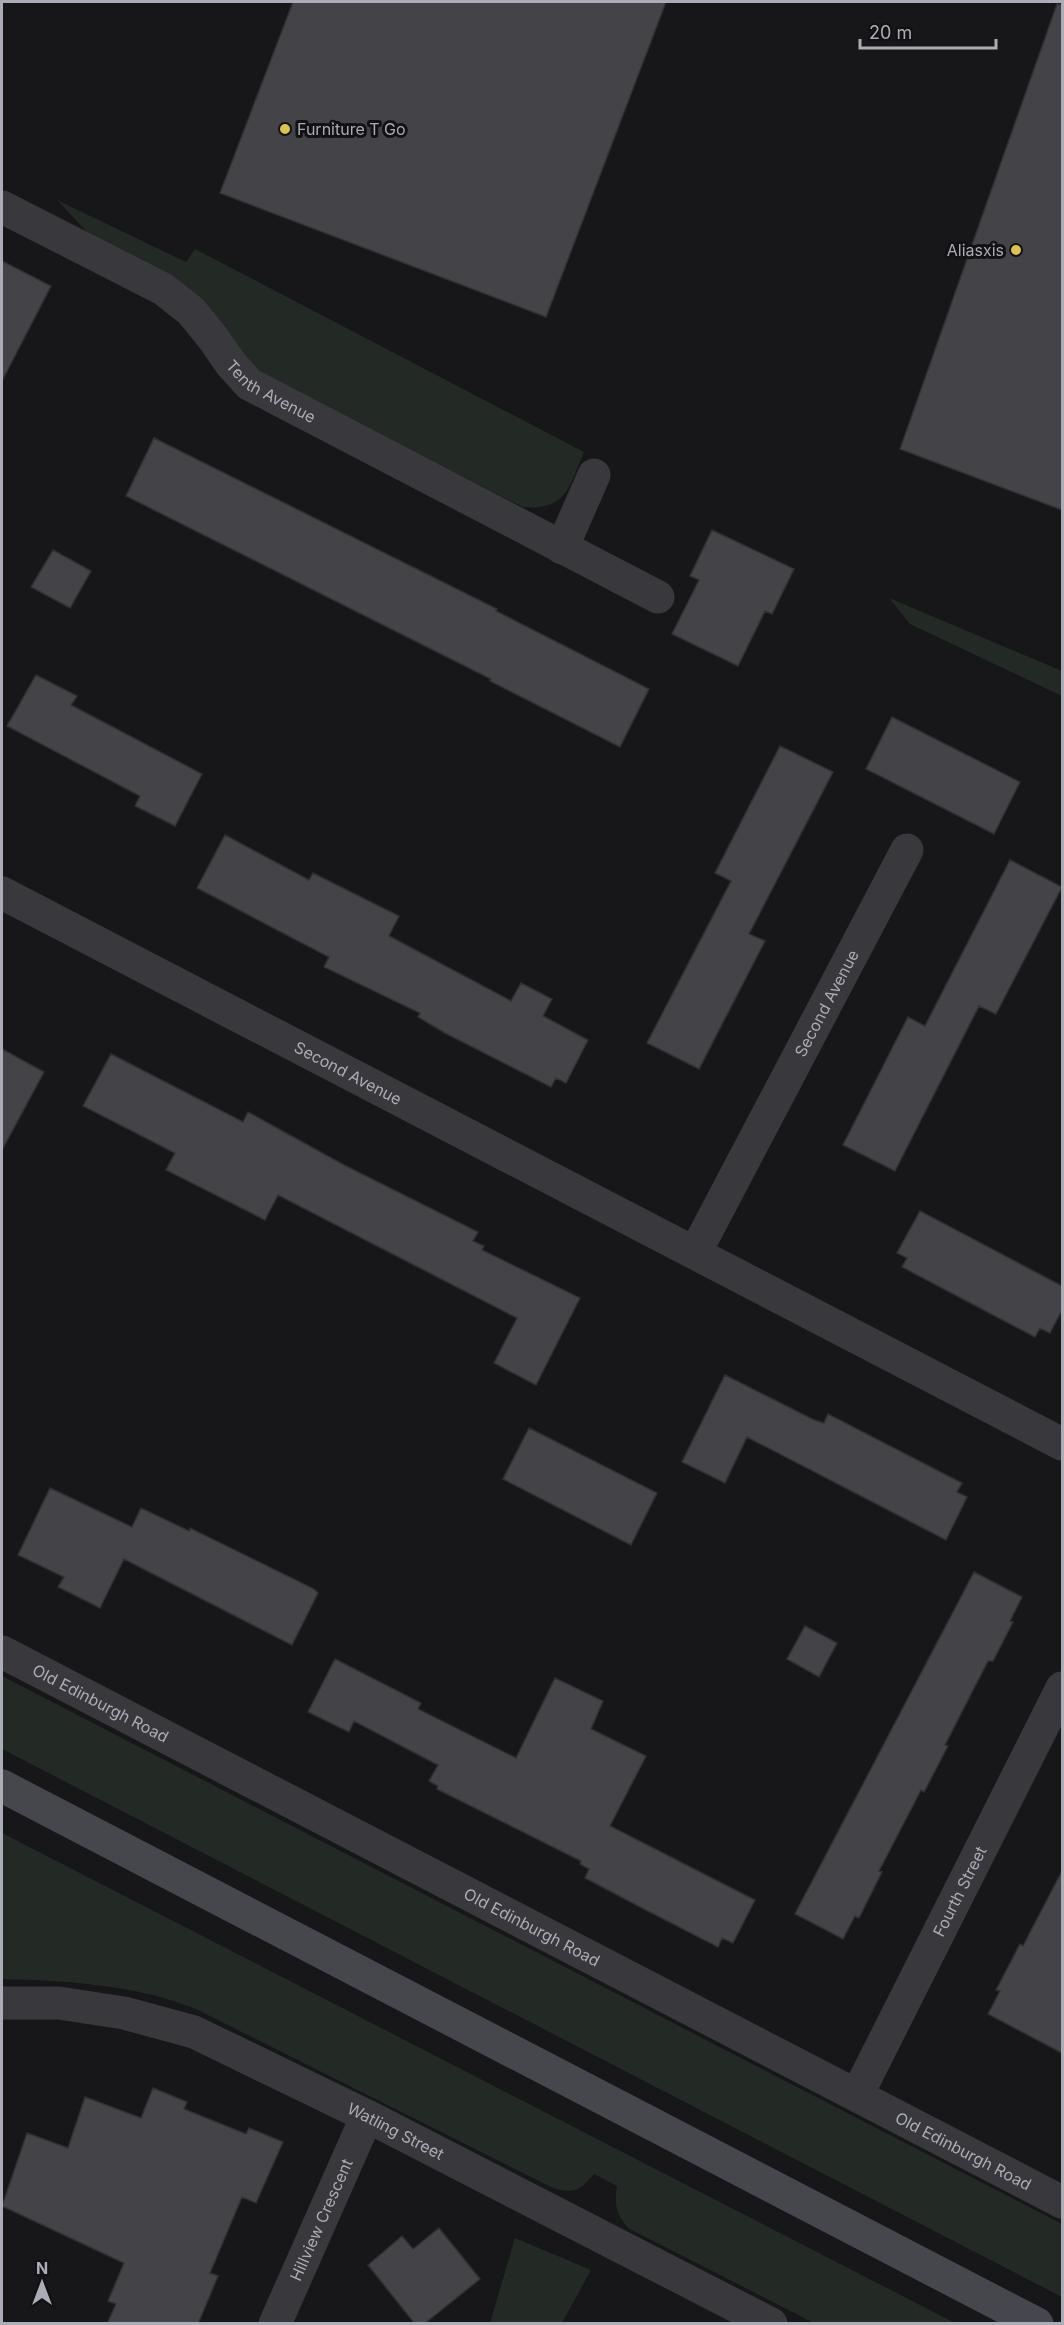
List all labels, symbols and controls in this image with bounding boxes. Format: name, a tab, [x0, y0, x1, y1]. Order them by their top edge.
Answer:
scale bar	[860, 12, 996, 50]
text: 20 m	[869, 22, 912, 43]
place label: Furniture T Go	[297, 119, 406, 139]
marker: Furniture T Go	[278, 122, 292, 136]
place label: Aliasxis	[947, 240, 1004, 260]
marker: Aliasxis	[1009, 243, 1023, 257]
street label: Tenth Avenue	[222, 356, 319, 427]
street label: Second Avenue	[790, 946, 863, 1060]
street label: Second Avenue	[291, 1037, 405, 1109]
street label: Old Edinburgh Road	[29, 1660, 172, 1747]
street label: Fourth Street	[928, 1843, 991, 1940]
street label: Old Edinburgh Road	[460, 1883, 603, 1971]
street label: Watling Street	[344, 2098, 447, 2164]
street label: Old Edinburgh Road	[892, 2107, 1035, 2194]
street label: Hillview Crescent	[285, 2156, 357, 2284]
north arrow	[12, 2253, 72, 2313]
text: N	[36, 2258, 48, 2278]

